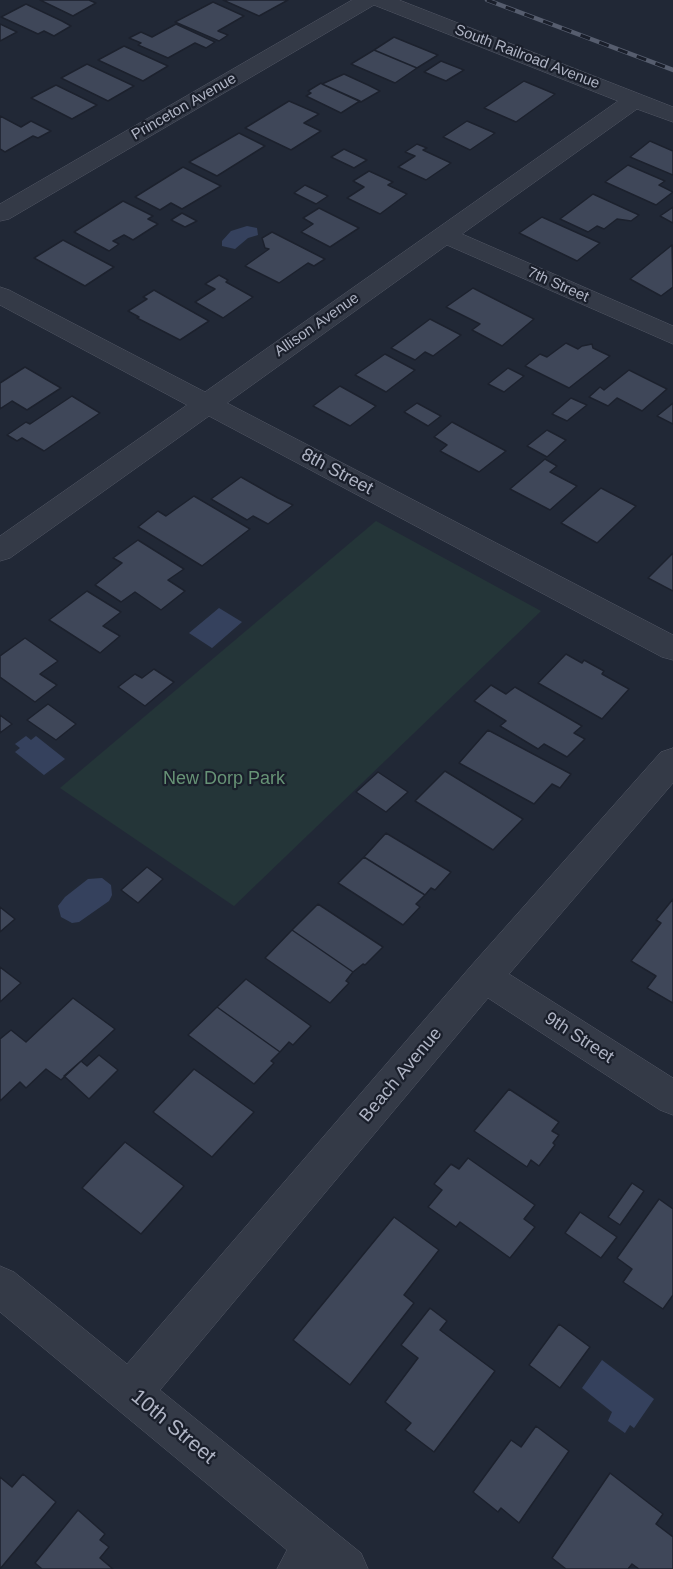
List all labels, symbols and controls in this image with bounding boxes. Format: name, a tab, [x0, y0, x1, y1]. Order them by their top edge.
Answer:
street label: South Railroad Avenue	[452, 21, 602, 93]
street label: Princeton Avenue	[128, 70, 240, 144]
street label: 7th Street	[525, 264, 591, 306]
street label: Allison Avenue	[271, 289, 363, 361]
street label: 8th Street	[297, 444, 377, 500]
park label: New Dorp Park	[163, 768, 285, 790]
street label: 9th Street	[540, 1008, 618, 1068]
street label: Beach Avenue	[355, 1023, 447, 1127]
street label: 10th Street	[126, 1384, 220, 1470]

